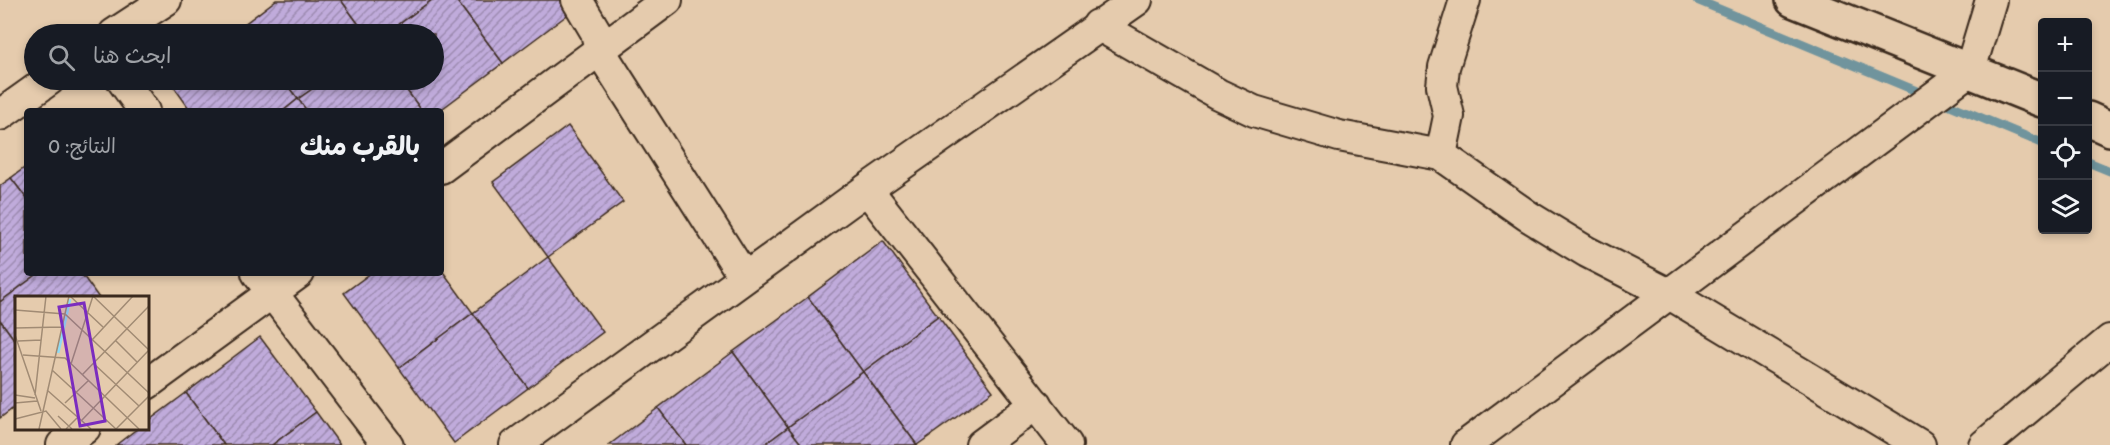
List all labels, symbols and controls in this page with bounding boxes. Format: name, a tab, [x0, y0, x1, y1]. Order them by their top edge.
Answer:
map controls	[2038, 18, 2092, 234]
button: +	[2038, 18, 2092, 72]
search box	[24, 24, 444, 90]
icon: search	[45, 41, 78, 74]
text: ابحث هنا	[93, 42, 172, 69]
button: −	[2038, 72, 2092, 126]
button: locate	[2038, 126, 2092, 180]
text: بالقرب منك	[300, 130, 420, 162]
text: النتائج: 0	[48, 134, 116, 158]
button: layers	[2038, 180, 2092, 234]
inset map	[15, 296, 148, 430]

